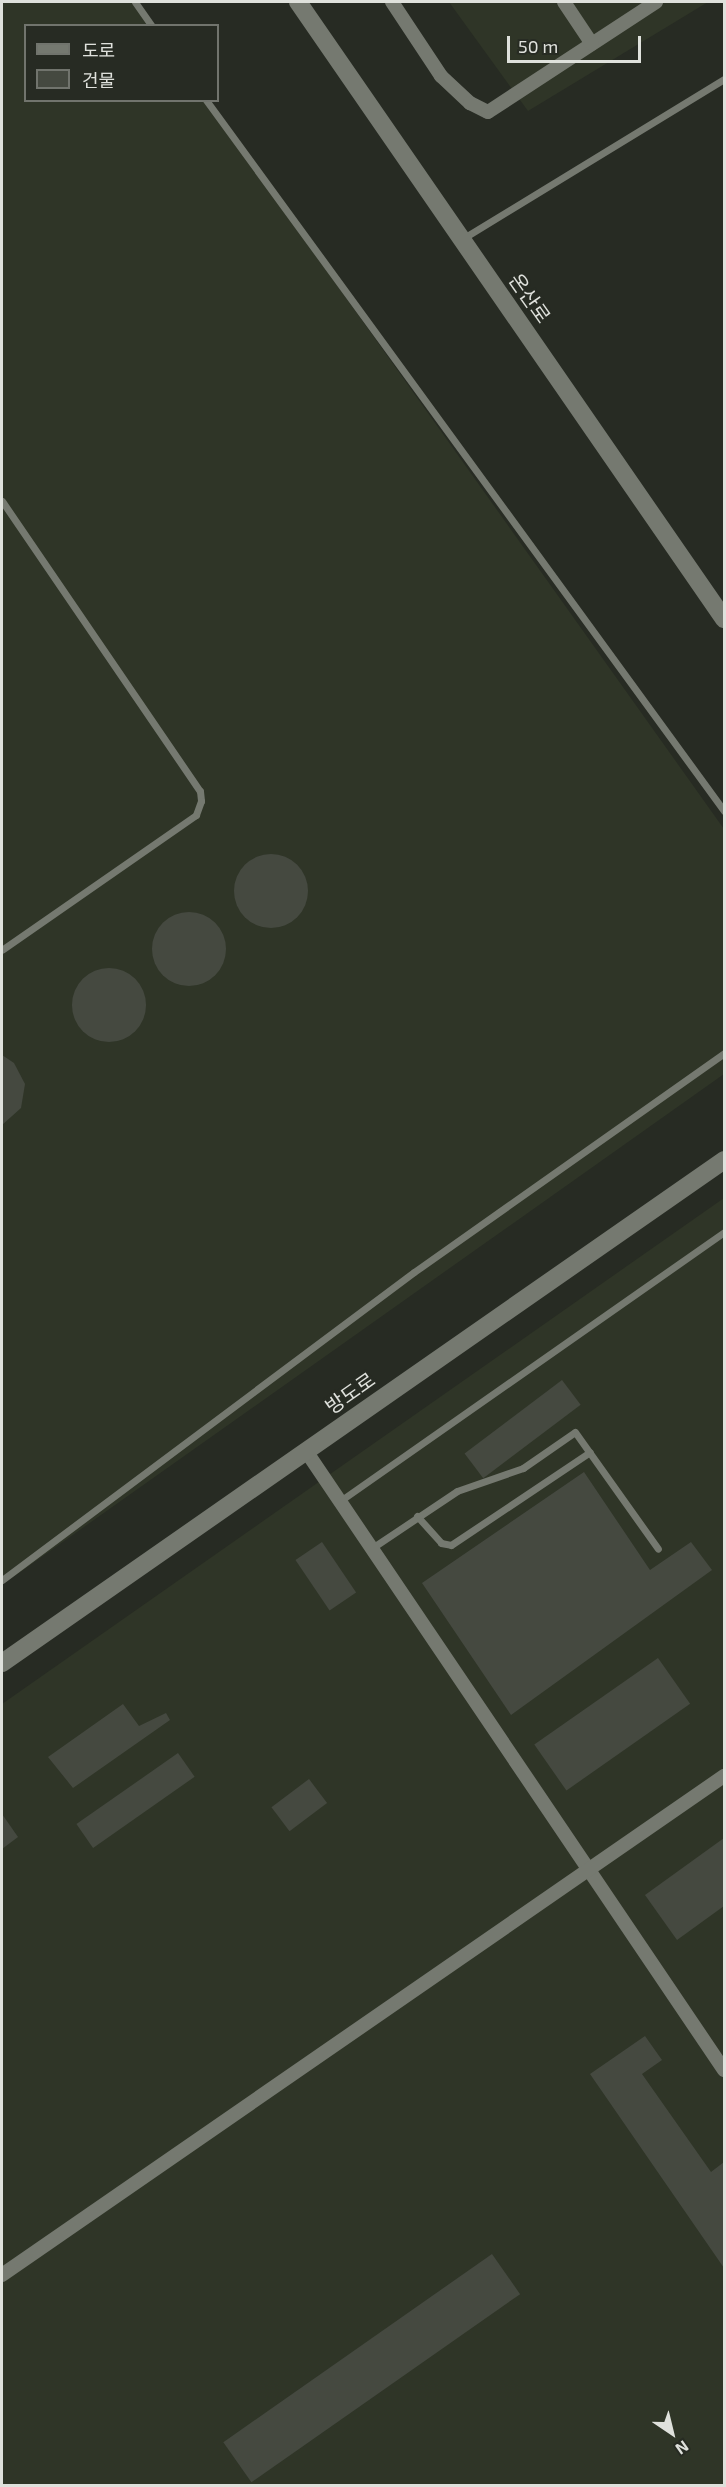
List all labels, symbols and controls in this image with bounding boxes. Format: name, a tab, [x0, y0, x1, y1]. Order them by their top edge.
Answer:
legend	[24, 24, 219, 102]
scale bar	[510, 24, 644, 62]
text: 50 m	[518, 35, 558, 57]
text: 도로	[82, 39, 115, 61]
text: 건물	[82, 69, 115, 91]
street label: 온산로	[504, 269, 556, 327]
street label: 방도로	[321, 1367, 379, 1419]
north arrow	[642, 2403, 702, 2463]
text: N	[672, 2437, 693, 2459]

